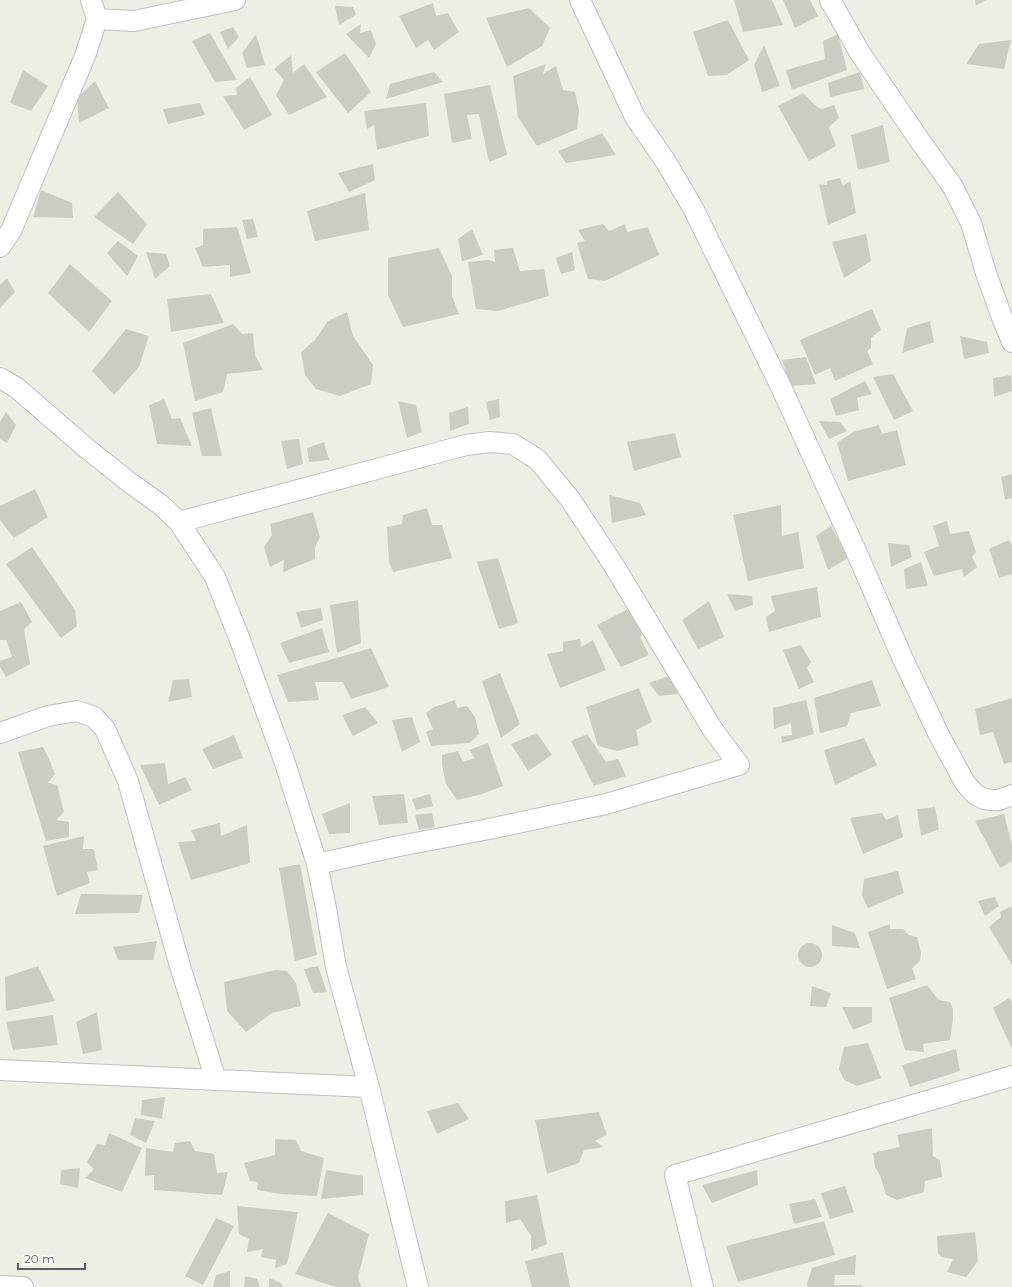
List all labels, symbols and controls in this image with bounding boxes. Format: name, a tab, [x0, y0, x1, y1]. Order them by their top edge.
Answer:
scale bar	[18, 1245, 85, 1271]
text: 20 m	[24, 1251, 55, 1266]

